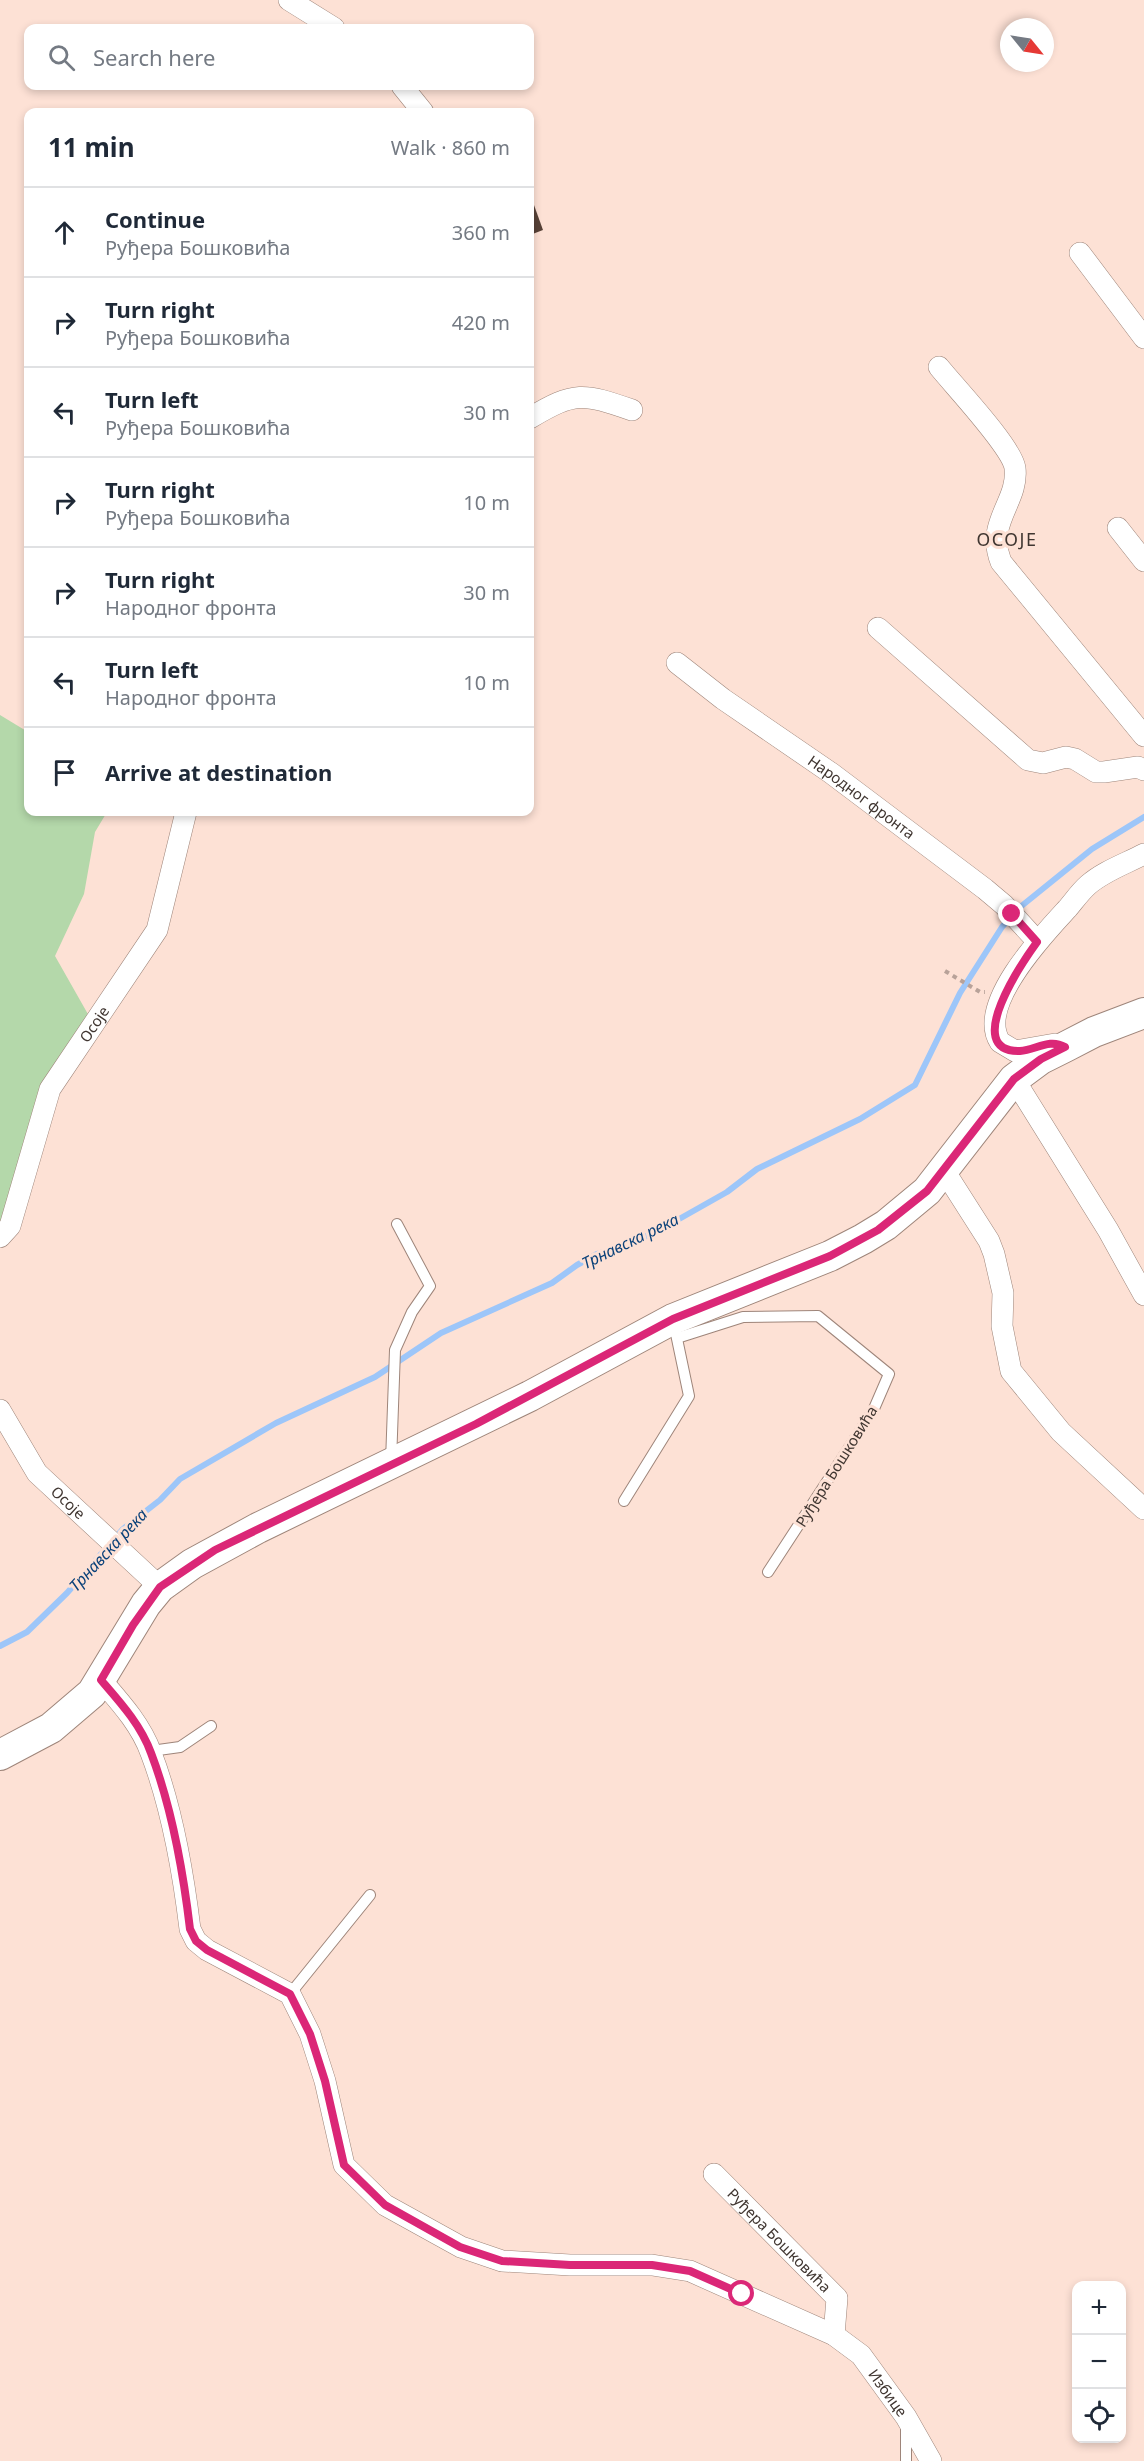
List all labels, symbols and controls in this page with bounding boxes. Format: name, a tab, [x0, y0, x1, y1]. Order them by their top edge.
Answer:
north arrow	[1000, 18, 1054, 72]
search box	[24, 24, 534, 90]
icon: search	[45, 41, 78, 74]
text: Search here	[93, 42, 215, 72]
text: 11 min	[48, 129, 135, 165]
text: Walk · 860 m	[391, 134, 510, 161]
text: Continue	[105, 204, 205, 234]
icon: ahead	[48, 216, 81, 249]
text: 360 m	[452, 219, 510, 246]
text: Руђера Бошковића	[105, 234, 290, 261]
text: Turn right	[105, 294, 215, 324]
icon: right	[48, 306, 81, 339]
text: 420 m	[452, 309, 510, 336]
text: Руђера Бошковића	[105, 324, 290, 351]
text: Turn left	[105, 384, 199, 414]
icon: left	[48, 396, 81, 429]
text: 30 m	[463, 399, 510, 426]
text: Руђера Бошковића	[105, 414, 290, 441]
text: Turn right	[105, 474, 215, 504]
icon: right	[48, 486, 81, 519]
text: 10 m	[463, 489, 510, 516]
text: Руђера Бошковића	[105, 504, 290, 531]
district label: ОСОЈЕ	[977, 527, 1037, 551]
text: Turn right	[105, 564, 215, 594]
icon: right	[48, 576, 81, 609]
text: 30 m	[463, 579, 510, 606]
text: Народног фронта	[105, 594, 277, 621]
text: Turn left	[105, 654, 199, 684]
icon: left	[48, 666, 81, 699]
text: 10 m	[463, 669, 510, 696]
text: Народног фронта	[105, 684, 277, 711]
street label: Народног фронта	[804, 750, 919, 843]
icon: arrive	[48, 756, 81, 789]
text: Arrive at destination	[105, 757, 332, 787]
route end	[998, 900, 1024, 926]
street label: Осоје	[74, 1002, 113, 1046]
water label: Трнавска река	[578, 1208, 682, 1274]
street label: Руђера Бошковића	[791, 1402, 881, 1530]
street label: Осоје	[47, 1481, 90, 1523]
water label: Трнавска река	[64, 1504, 152, 1596]
street label: Руђера Бошковића	[723, 2184, 836, 2296]
route start	[728, 2280, 754, 2306]
map controls	[1072, 2281, 1126, 2443]
button: +	[1072, 2281, 1126, 2335]
button: −	[1072, 2335, 1126, 2389]
street label: Избице	[864, 2365, 912, 2420]
button: locate	[1072, 2389, 1126, 2443]

